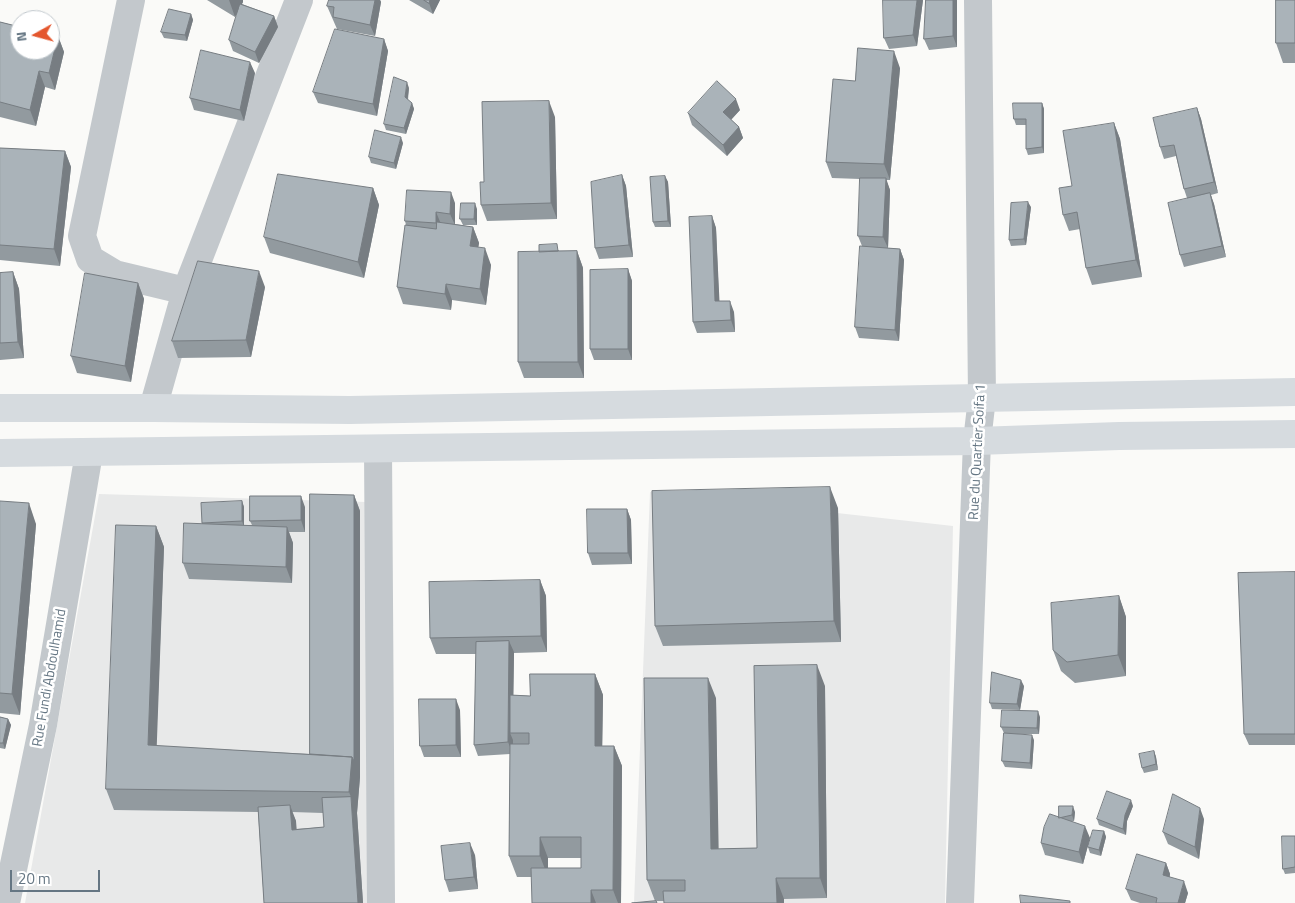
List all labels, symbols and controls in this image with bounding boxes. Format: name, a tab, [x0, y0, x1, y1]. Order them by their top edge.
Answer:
north arrow	[10, 10, 60, 60]
text: N	[10, 31, 32, 43]
street label: Rue du Quartier Soifa 1	[966, 384, 990, 520]
street label: Rue Fundi Abdoulhamid	[30, 608, 70, 748]
scale bar	[12, 860, 102, 892]
text: 20 m	[18, 867, 51, 890]

